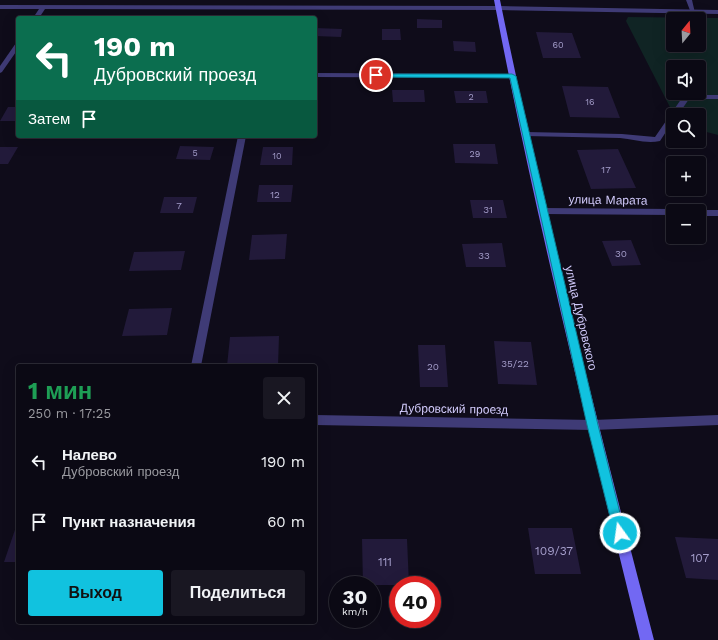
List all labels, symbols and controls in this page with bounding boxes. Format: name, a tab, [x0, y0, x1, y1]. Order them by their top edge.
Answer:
north arrow	[666, 12, 706, 52]
map controls	[666, 12, 706, 244]
text: 190 m	[94, 30, 176, 63]
icon: left	[28, 32, 80, 84]
house number: 60	[552, 40, 564, 50]
pin	[359, 58, 393, 92]
button: sound	[666, 60, 706, 100]
text: Дубровский проезд	[94, 64, 256, 85]
icon: arrive	[365, 64, 387, 86]
house number: 2	[468, 92, 474, 102]
house number: 16	[586, 97, 594, 107]
icon: arrive	[78, 108, 100, 130]
button: search	[666, 108, 706, 148]
text: Затем	[28, 110, 70, 128]
house number: 5	[192, 148, 198, 158]
house number: 29	[470, 149, 480, 159]
house number: 10	[272, 151, 282, 161]
button: +	[666, 156, 706, 196]
house number: 17	[601, 164, 611, 175]
house number: 12	[270, 189, 280, 200]
street label: улица Марата	[568, 192, 648, 208]
house number: 7	[176, 200, 182, 211]
house number: 31	[483, 204, 493, 215]
button: −	[666, 204, 706, 244]
house number: 30	[615, 248, 627, 259]
house number: 33	[478, 250, 490, 261]
street label: улица Дубровского	[562, 264, 600, 372]
house number: 35/22	[501, 358, 529, 369]
house number: 20	[427, 361, 439, 372]
text: 1 мин	[28, 377, 92, 405]
button: close	[263, 377, 305, 419]
street label: Дубровский проезд	[400, 401, 508, 417]
text: 250 m · 17:25	[28, 406, 111, 421]
text: Налево	[62, 446, 117, 464]
icon: left	[28, 451, 50, 473]
text: 190 m	[261, 453, 305, 471]
text: Дубровский проезд	[62, 464, 179, 479]
icon: arrive	[28, 511, 50, 533]
position arrow	[599, 512, 641, 554]
text: Пункт назначения	[62, 513, 195, 531]
text: 60 m	[267, 513, 305, 531]
house number: 109/37	[535, 544, 573, 558]
house number: 107	[691, 551, 710, 565]
house number: 111	[378, 555, 392, 569]
button: Выход	[28, 570, 163, 616]
button: Поделиться	[171, 570, 305, 616]
speed limit sign: 40	[389, 576, 441, 628]
text: 30	[343, 585, 367, 609]
text: km/h	[342, 606, 368, 617]

